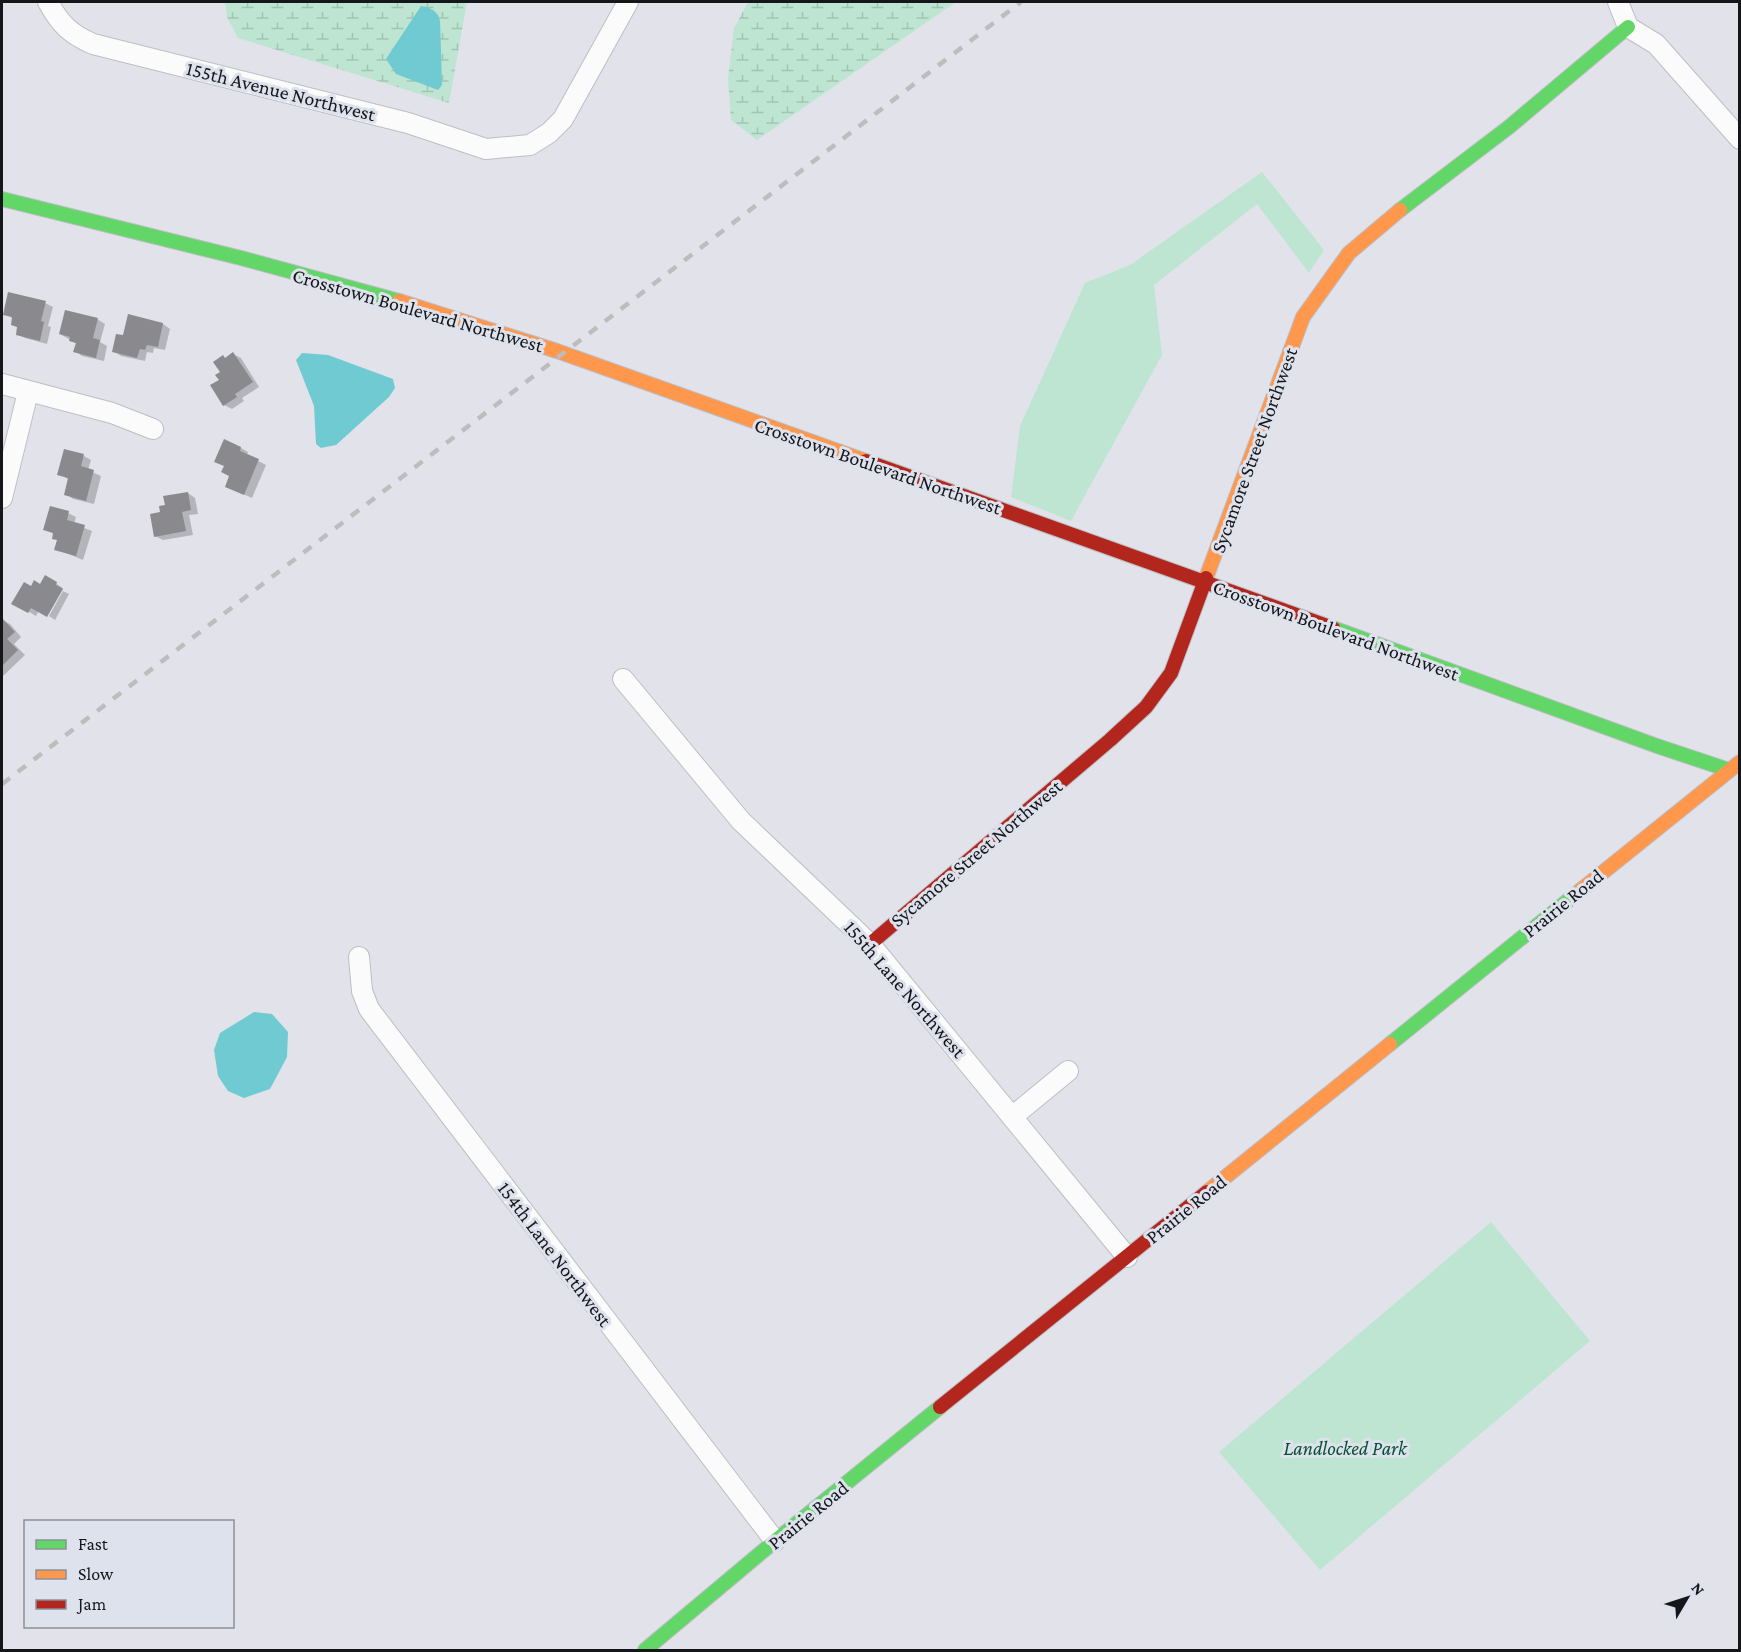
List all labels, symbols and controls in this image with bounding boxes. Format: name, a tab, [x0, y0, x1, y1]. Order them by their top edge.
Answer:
street label: 155th Avenue Northwest	[184, 57, 378, 125]
street label: Crosstown Boulevard Northwest	[290, 264, 546, 356]
street label: Sycamore Street Northwest	[1207, 344, 1302, 556]
street label: Crosstown Boulevard Northwest	[752, 413, 1005, 519]
street label: Crosstown Boulevard Northwest	[1210, 575, 1462, 685]
street label: Sycamore Street Northwest	[886, 775, 1067, 932]
street label: Prairie Road	[1519, 864, 1608, 942]
street label: 155th Lane Northwest	[840, 916, 971, 1062]
street label: Prairie Road	[1142, 1170, 1231, 1248]
street label: 154th Lane Northwest	[494, 1177, 617, 1331]
park label: Landlocked Park	[1283, 1437, 1408, 1459]
street label: Prairie Road	[764, 1476, 853, 1554]
legend	[24, 1520, 234, 1628]
text: Fast	[78, 1534, 109, 1554]
text: Slow	[78, 1564, 114, 1584]
north arrow	[1657, 1568, 1717, 1628]
text: N	[1688, 1579, 1708, 1599]
text: Jam	[76, 1594, 107, 1614]

